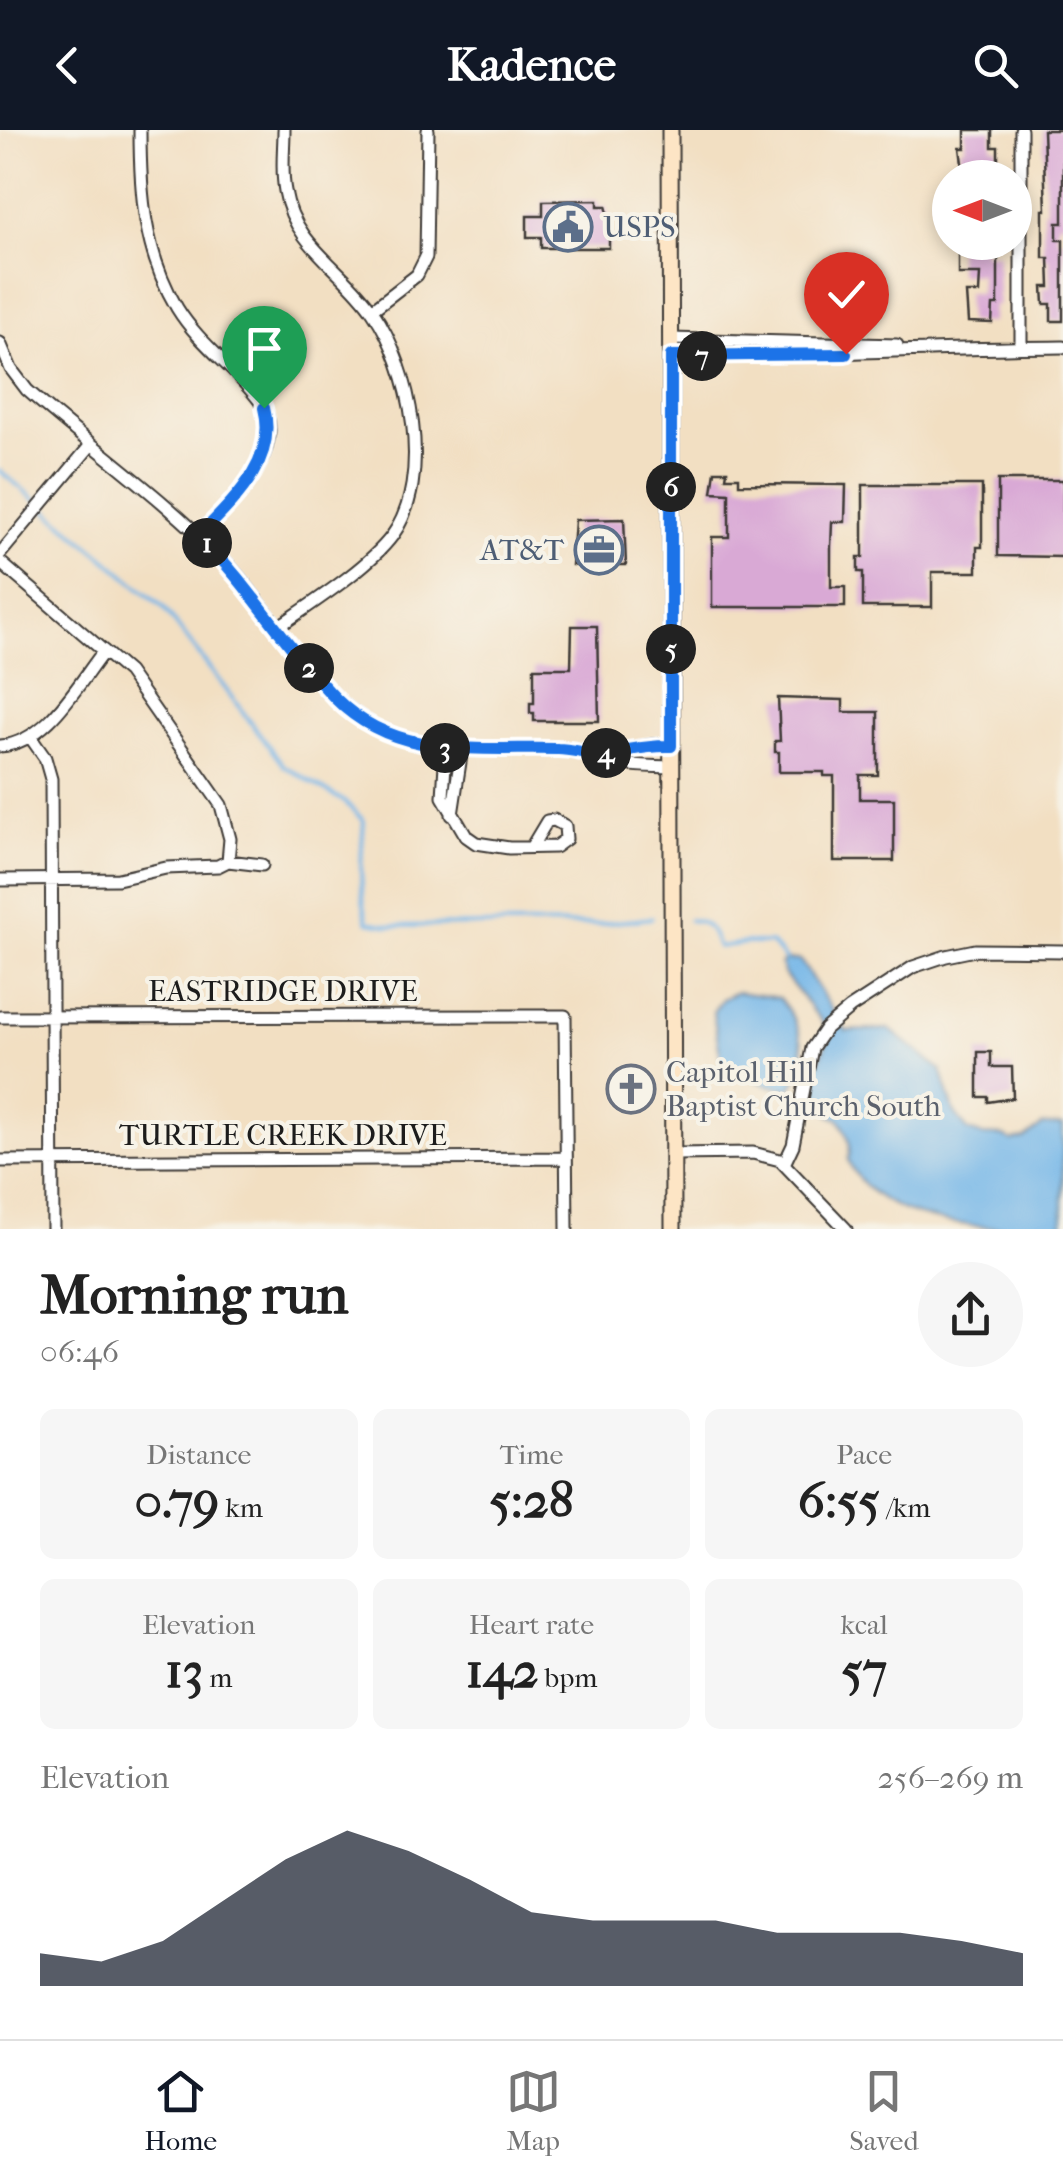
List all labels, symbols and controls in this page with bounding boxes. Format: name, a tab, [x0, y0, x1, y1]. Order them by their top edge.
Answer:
icon: back	[40, 38, 95, 93]
icon: search	[968, 38, 1023, 93]
text: Kadence	[447, 39, 616, 92]
north arrow	[932, 160, 1032, 260]
map controls	[932, 160, 1032, 260]
public building icon: USPS	[542, 201, 594, 253]
place label: USPS	[603, 210, 675, 245]
pin	[804, 252, 889, 355]
icon: check	[819, 267, 874, 322]
pin	[222, 306, 307, 409]
icon: arrive	[237, 321, 292, 376]
pin: 7	[677, 331, 727, 381]
text: 7	[695, 339, 709, 372]
pin: 6	[646, 462, 696, 512]
text: 6	[663, 470, 679, 503]
pin: 1	[182, 518, 232, 568]
office icon: AT&T	[573, 524, 625, 576]
text: 1	[202, 526, 212, 559]
place label: AT&T	[479, 533, 565, 568]
pin: 5	[646, 624, 696, 674]
text: 5	[665, 632, 677, 665]
pin: 2	[284, 643, 334, 693]
text: 2	[302, 651, 316, 684]
pin: 3	[420, 723, 470, 773]
pin: 4	[581, 728, 631, 778]
text: 3	[439, 731, 451, 764]
text: 4	[598, 736, 614, 769]
street label: EASTRIDGE DRIVE	[148, 974, 418, 1009]
place label: Capitol Hill Baptist Church South	[666, 1055, 941, 1124]
church icon: Capitol Hill Baptist Church South	[605, 1063, 657, 1115]
street label: TURTLE CREEK DRIVE	[119, 1118, 447, 1153]
button: share	[918, 1262, 1023, 1367]
text: Morning run	[40, 1263, 348, 1327]
text: 06:46	[40, 1333, 119, 1370]
text: Distance	[146, 1438, 251, 1471]
text: Time	[500, 1438, 563, 1471]
text: Pace	[836, 1438, 892, 1471]
text: 0.79	[135, 1471, 219, 1530]
text: 5:28	[489, 1471, 574, 1530]
text: 6:55	[798, 1471, 880, 1530]
text: km	[219, 1491, 263, 1524]
text: /km	[880, 1491, 931, 1524]
text: Elevation	[142, 1608, 255, 1641]
text: Heart rate	[469, 1608, 594, 1641]
text: kcal	[841, 1608, 888, 1641]
text: 13	[165, 1641, 203, 1700]
text: 142	[465, 1641, 539, 1700]
text: 57	[841, 1641, 887, 1700]
text: m	[203, 1661, 233, 1694]
text: bpm	[539, 1661, 598, 1694]
text: Elevation	[40, 1759, 169, 1796]
text: 256–269 m	[877, 1759, 1023, 1796]
tab: Home	[144, 2064, 217, 2157]
tab: Map	[506, 2064, 561, 2157]
tab: Saved	[849, 2064, 919, 2157]

